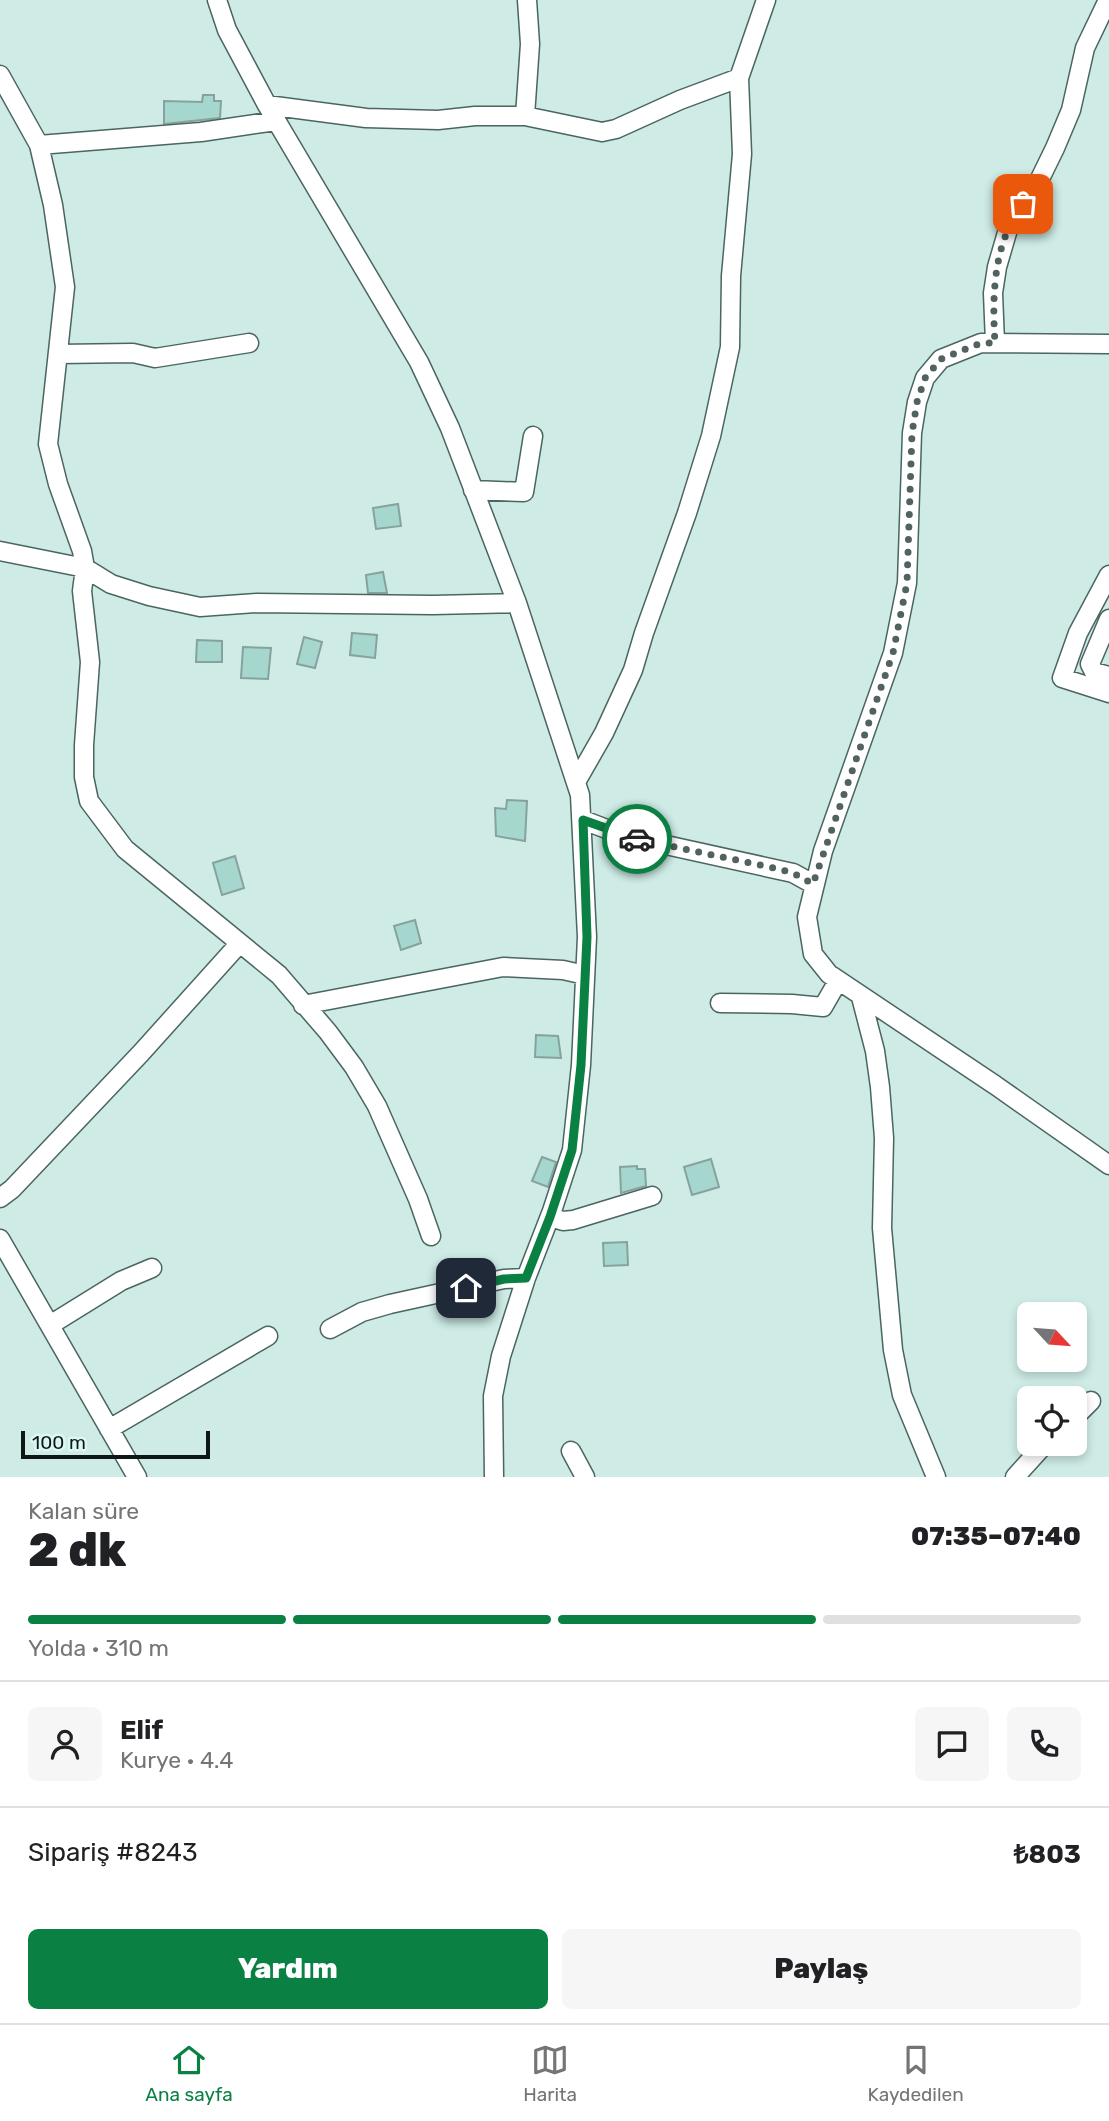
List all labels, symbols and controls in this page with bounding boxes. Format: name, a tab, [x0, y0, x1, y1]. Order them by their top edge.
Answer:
pin	[993, 174, 1053, 234]
icon: bag	[1004, 185, 1042, 223]
courier	[602, 804, 672, 874]
icon: car	[618, 820, 656, 858]
pin	[436, 1258, 496, 1318]
icon: home	[447, 1269, 485, 1307]
north arrow	[1017, 1302, 1087, 1372]
map controls	[1017, 1302, 1087, 1456]
button: locate	[1017, 1386, 1087, 1456]
scale bar	[21, 1428, 210, 1460]
text: 100 m	[32, 1431, 86, 1454]
text: Kalan süre	[28, 1497, 139, 1525]
text: 07:35–07:40	[911, 1521, 1081, 1552]
text: 2 dk	[28, 1523, 126, 1578]
text: Yolda · 310 m	[28, 1634, 169, 1662]
button: person	[28, 1707, 102, 1781]
button: chat	[915, 1707, 989, 1781]
button: phone	[1007, 1707, 1081, 1781]
text: Elif	[120, 1715, 163, 1746]
text: Kurye · 4.4	[120, 1746, 234, 1774]
text: Sipariş #8243	[28, 1837, 198, 1868]
text: ₺803	[1014, 1839, 1081, 1870]
button: Yardım	[28, 1929, 548, 2009]
button: Paylaş	[562, 1929, 1081, 2009]
tab: Ana sayfa	[145, 2041, 233, 2106]
tab: Harita	[523, 2041, 577, 2106]
tab: Kaydedilen	[867, 2041, 964, 2106]

